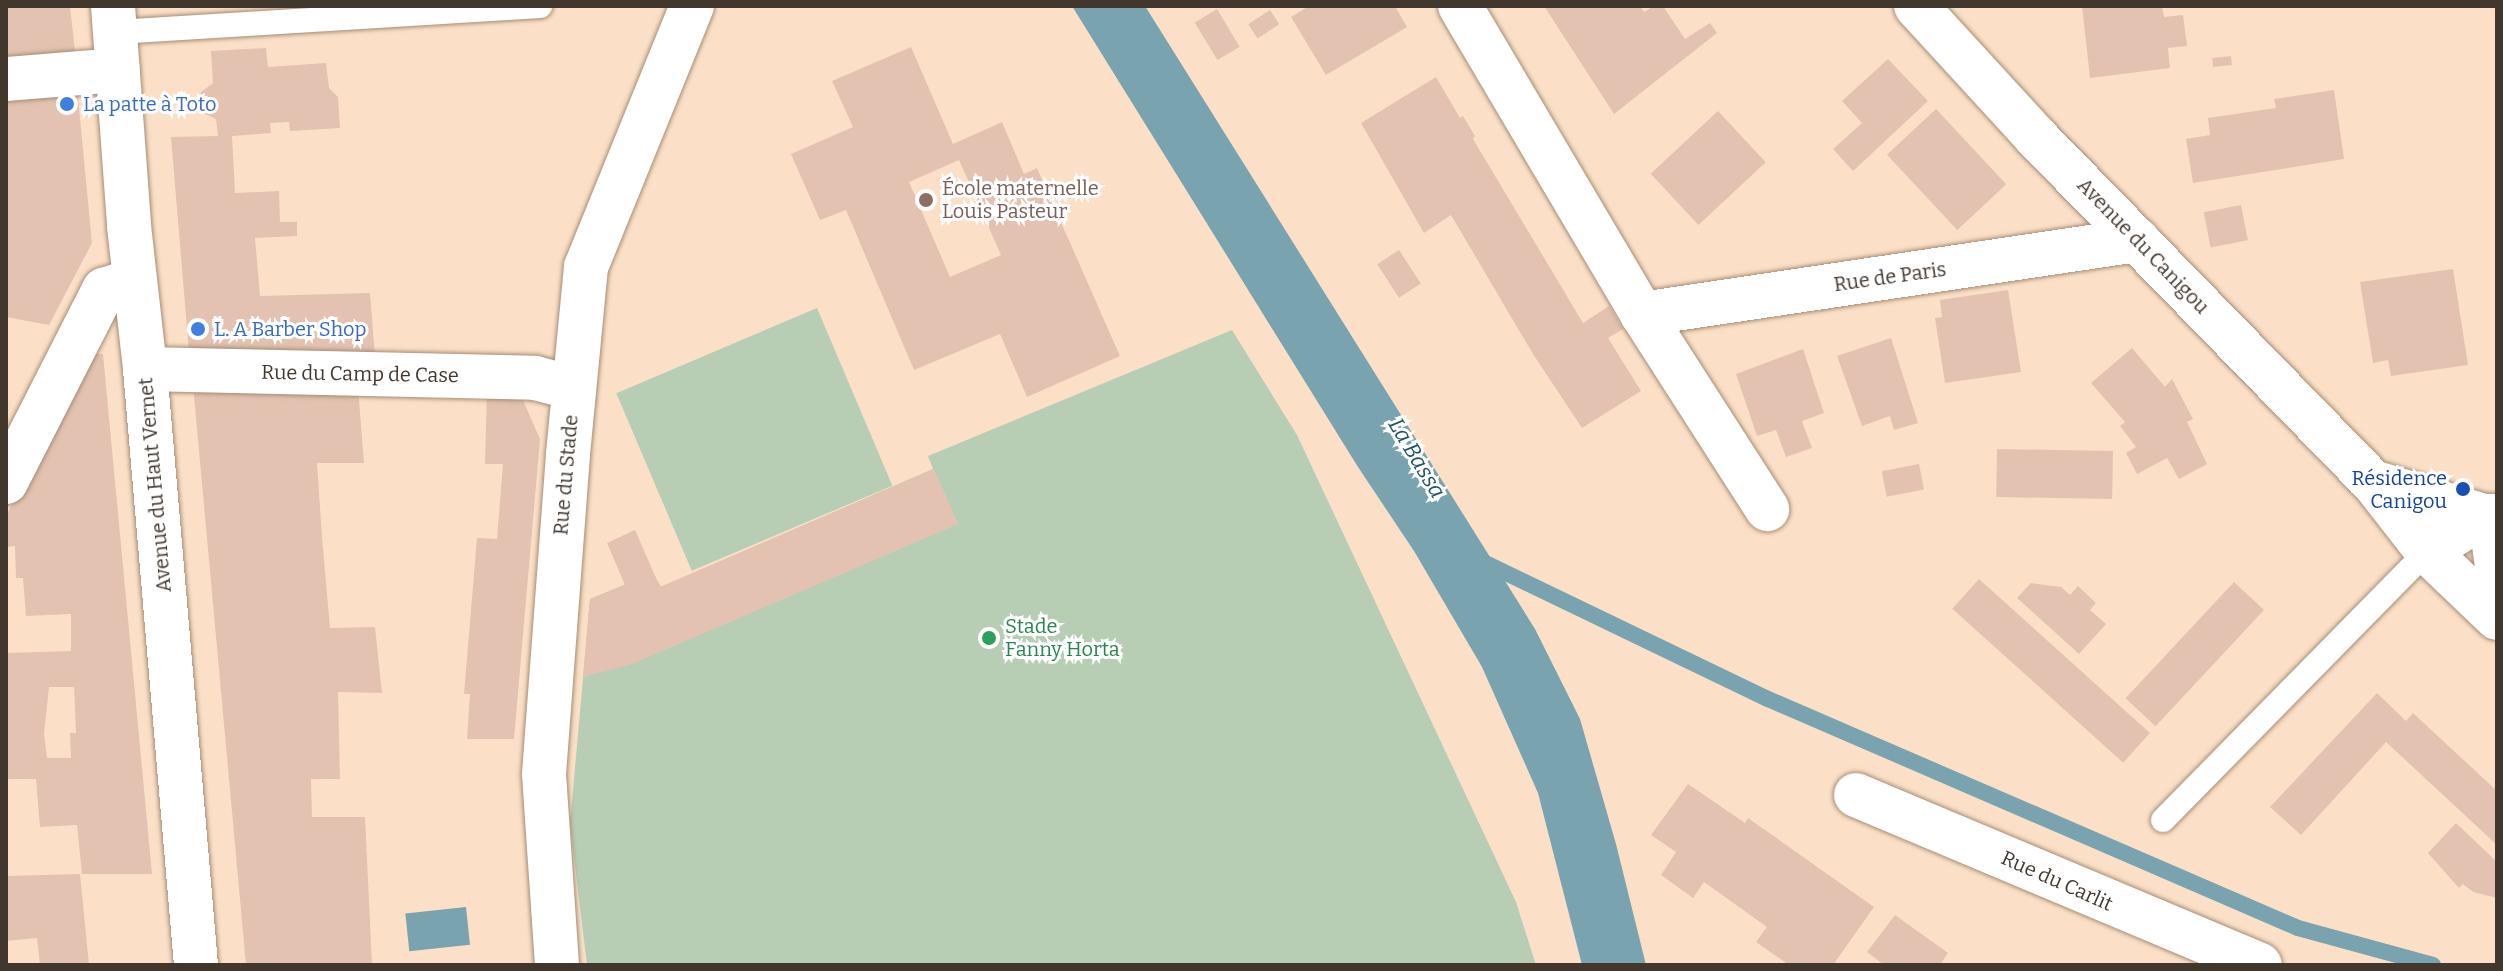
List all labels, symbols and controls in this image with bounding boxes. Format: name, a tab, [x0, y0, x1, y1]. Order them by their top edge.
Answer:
place label: La patte à Toto	[83, 92, 216, 116]
marker: La patte à Toto	[58, 95, 76, 113]
street label: Avenue du Canigou	[2072, 173, 2214, 319]
place label: École maternelle Louis Pasteur	[942, 176, 1099, 223]
marker: École maternelle Louis Pasteur	[917, 191, 935, 209]
street label: Rue de Paris	[1832, 257, 1948, 297]
place label: L. A Barber Shop	[214, 317, 367, 341]
marker: L. A Barber Shop	[189, 320, 207, 338]
street label: Rue du Camp de Case	[261, 360, 459, 388]
street label: Avenue du Haut Vernet	[134, 377, 176, 593]
water label: La Bassa	[1383, 413, 1451, 503]
street label: Rue du Stade	[549, 414, 583, 536]
place label: Résidence Canigou	[2352, 466, 2447, 513]
marker: Résidence Canigou	[2454, 480, 2472, 498]
place label: Stade Fanny Horta	[1005, 614, 1120, 661]
marker: Stade Fanny Horta	[980, 629, 998, 647]
street label: Rue du Carlit	[1998, 846, 2116, 916]

